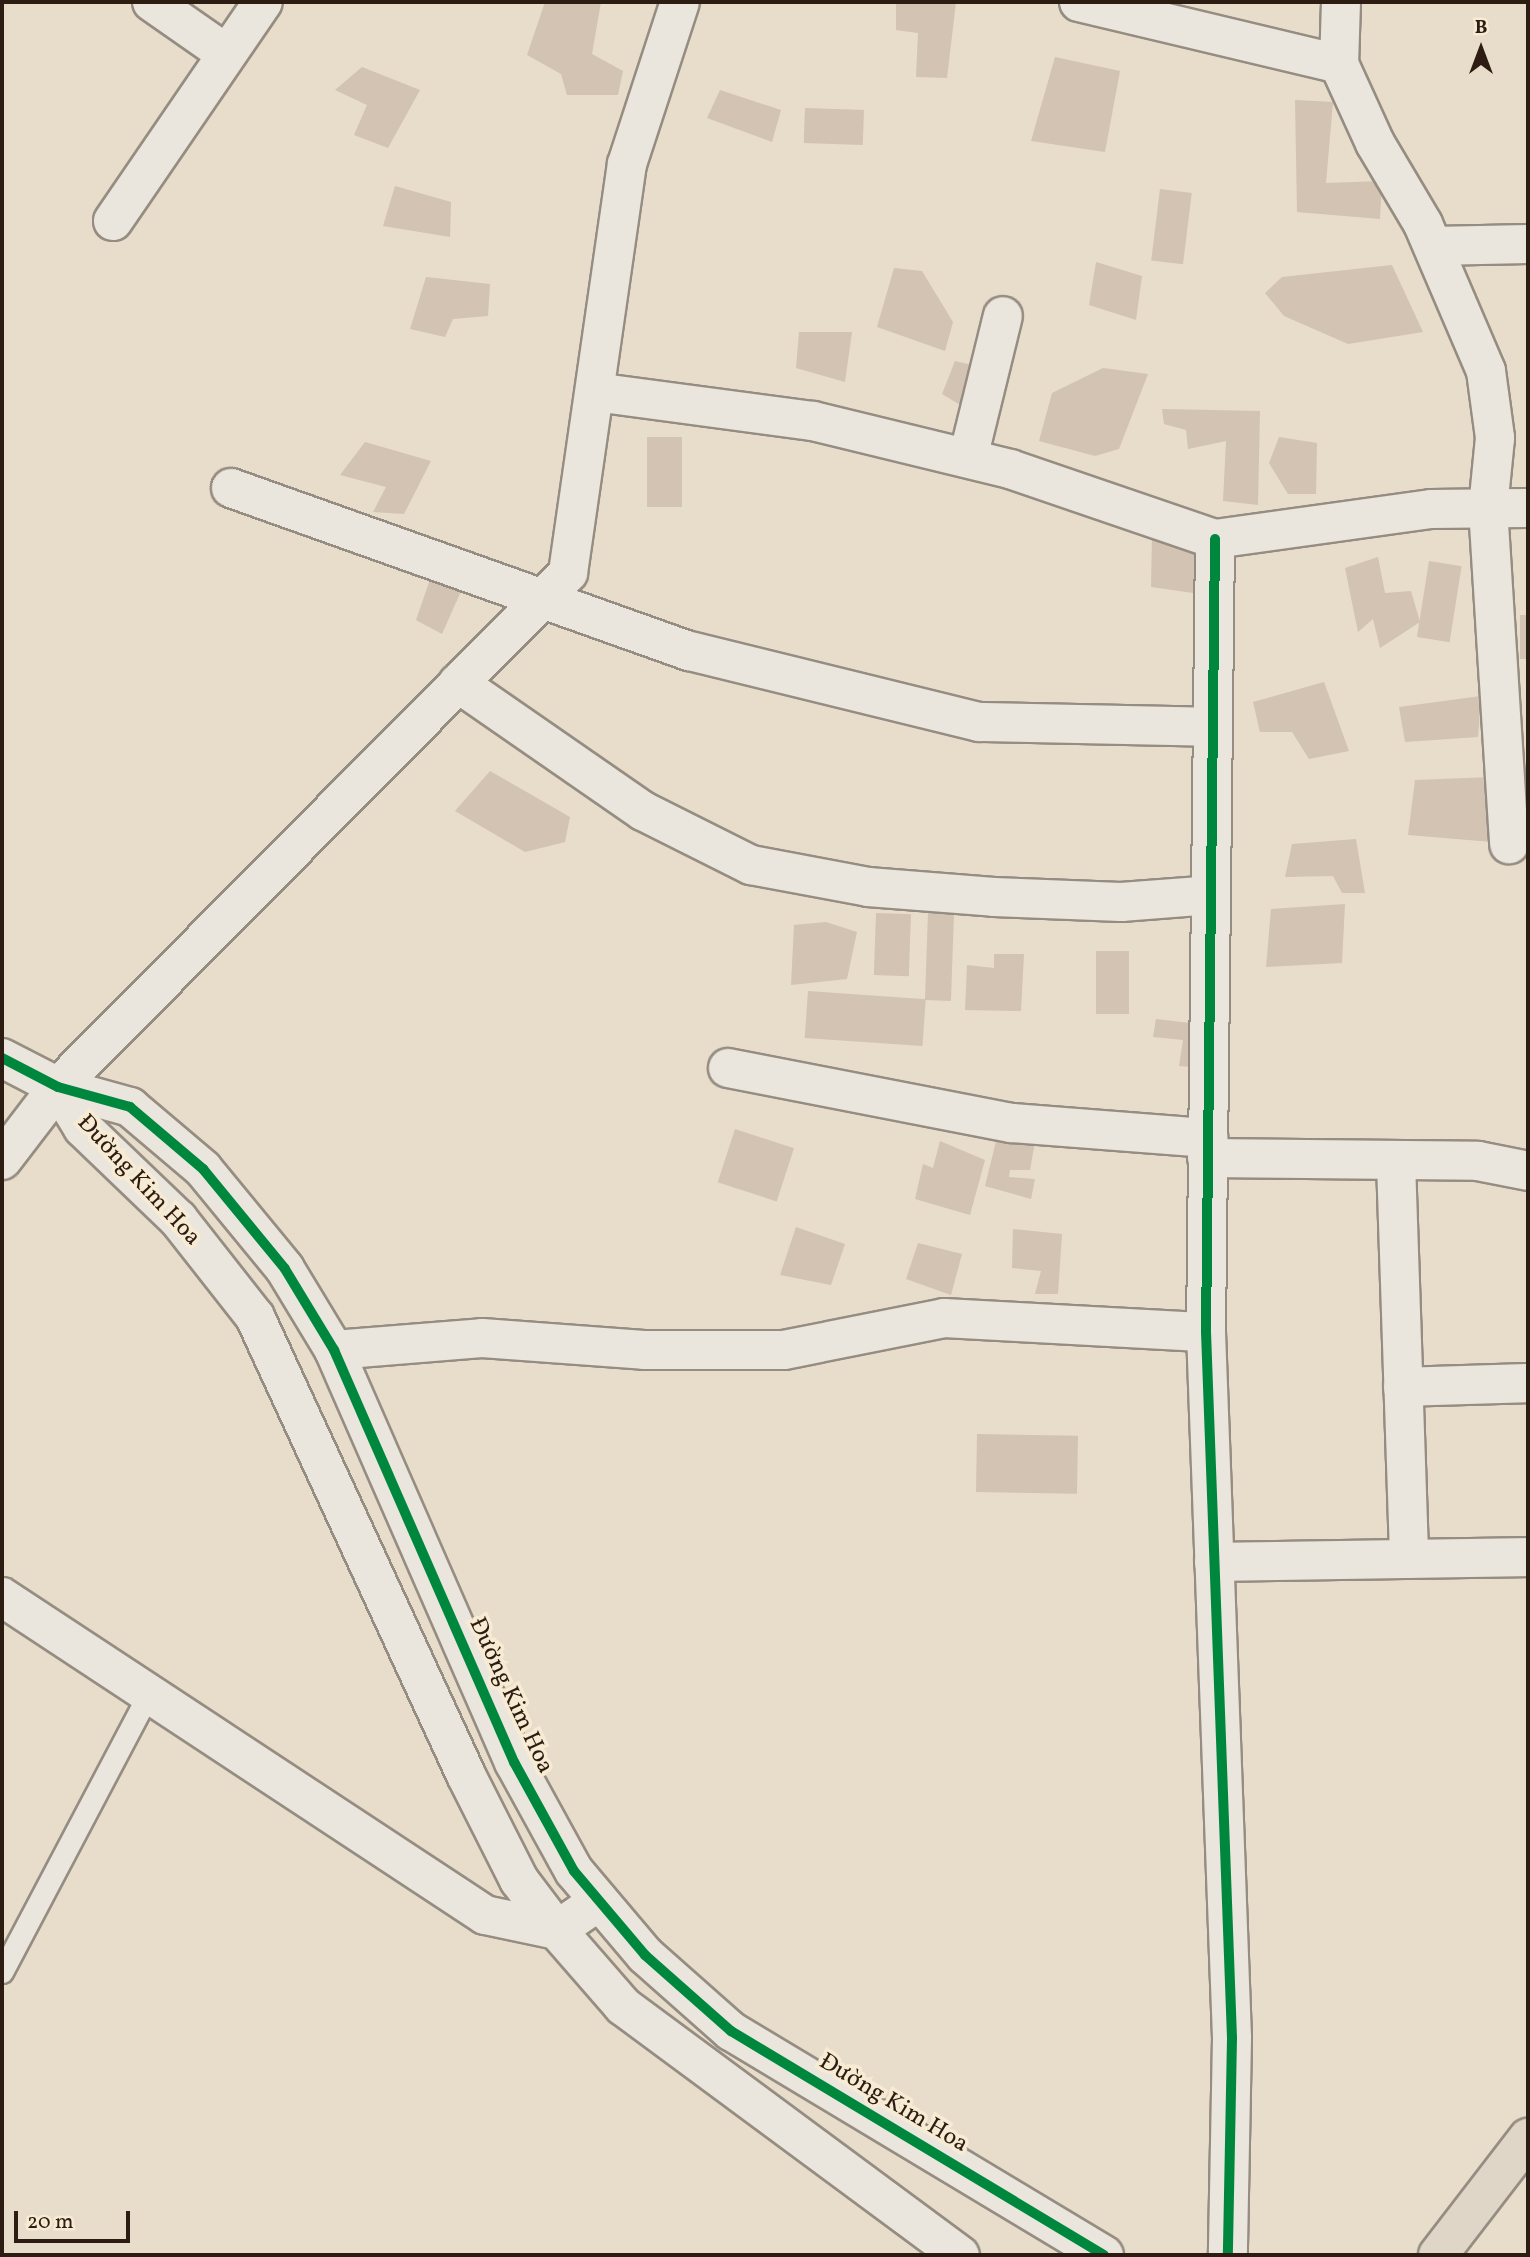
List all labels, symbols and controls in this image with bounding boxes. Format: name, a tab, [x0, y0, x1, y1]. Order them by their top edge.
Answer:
north arrow	[1446, 14, 1516, 84]
text: B	[1475, 15, 1487, 41]
street label: Đường Kim Hoa	[70, 1109, 206, 1253]
street label: Đường Kim Hoa	[461, 1613, 559, 1779]
street label: Đường Kim Hoa	[813, 2048, 973, 2160]
scale bar	[18, 2198, 133, 2242]
text: 20 m	[27, 2208, 73, 2237]

